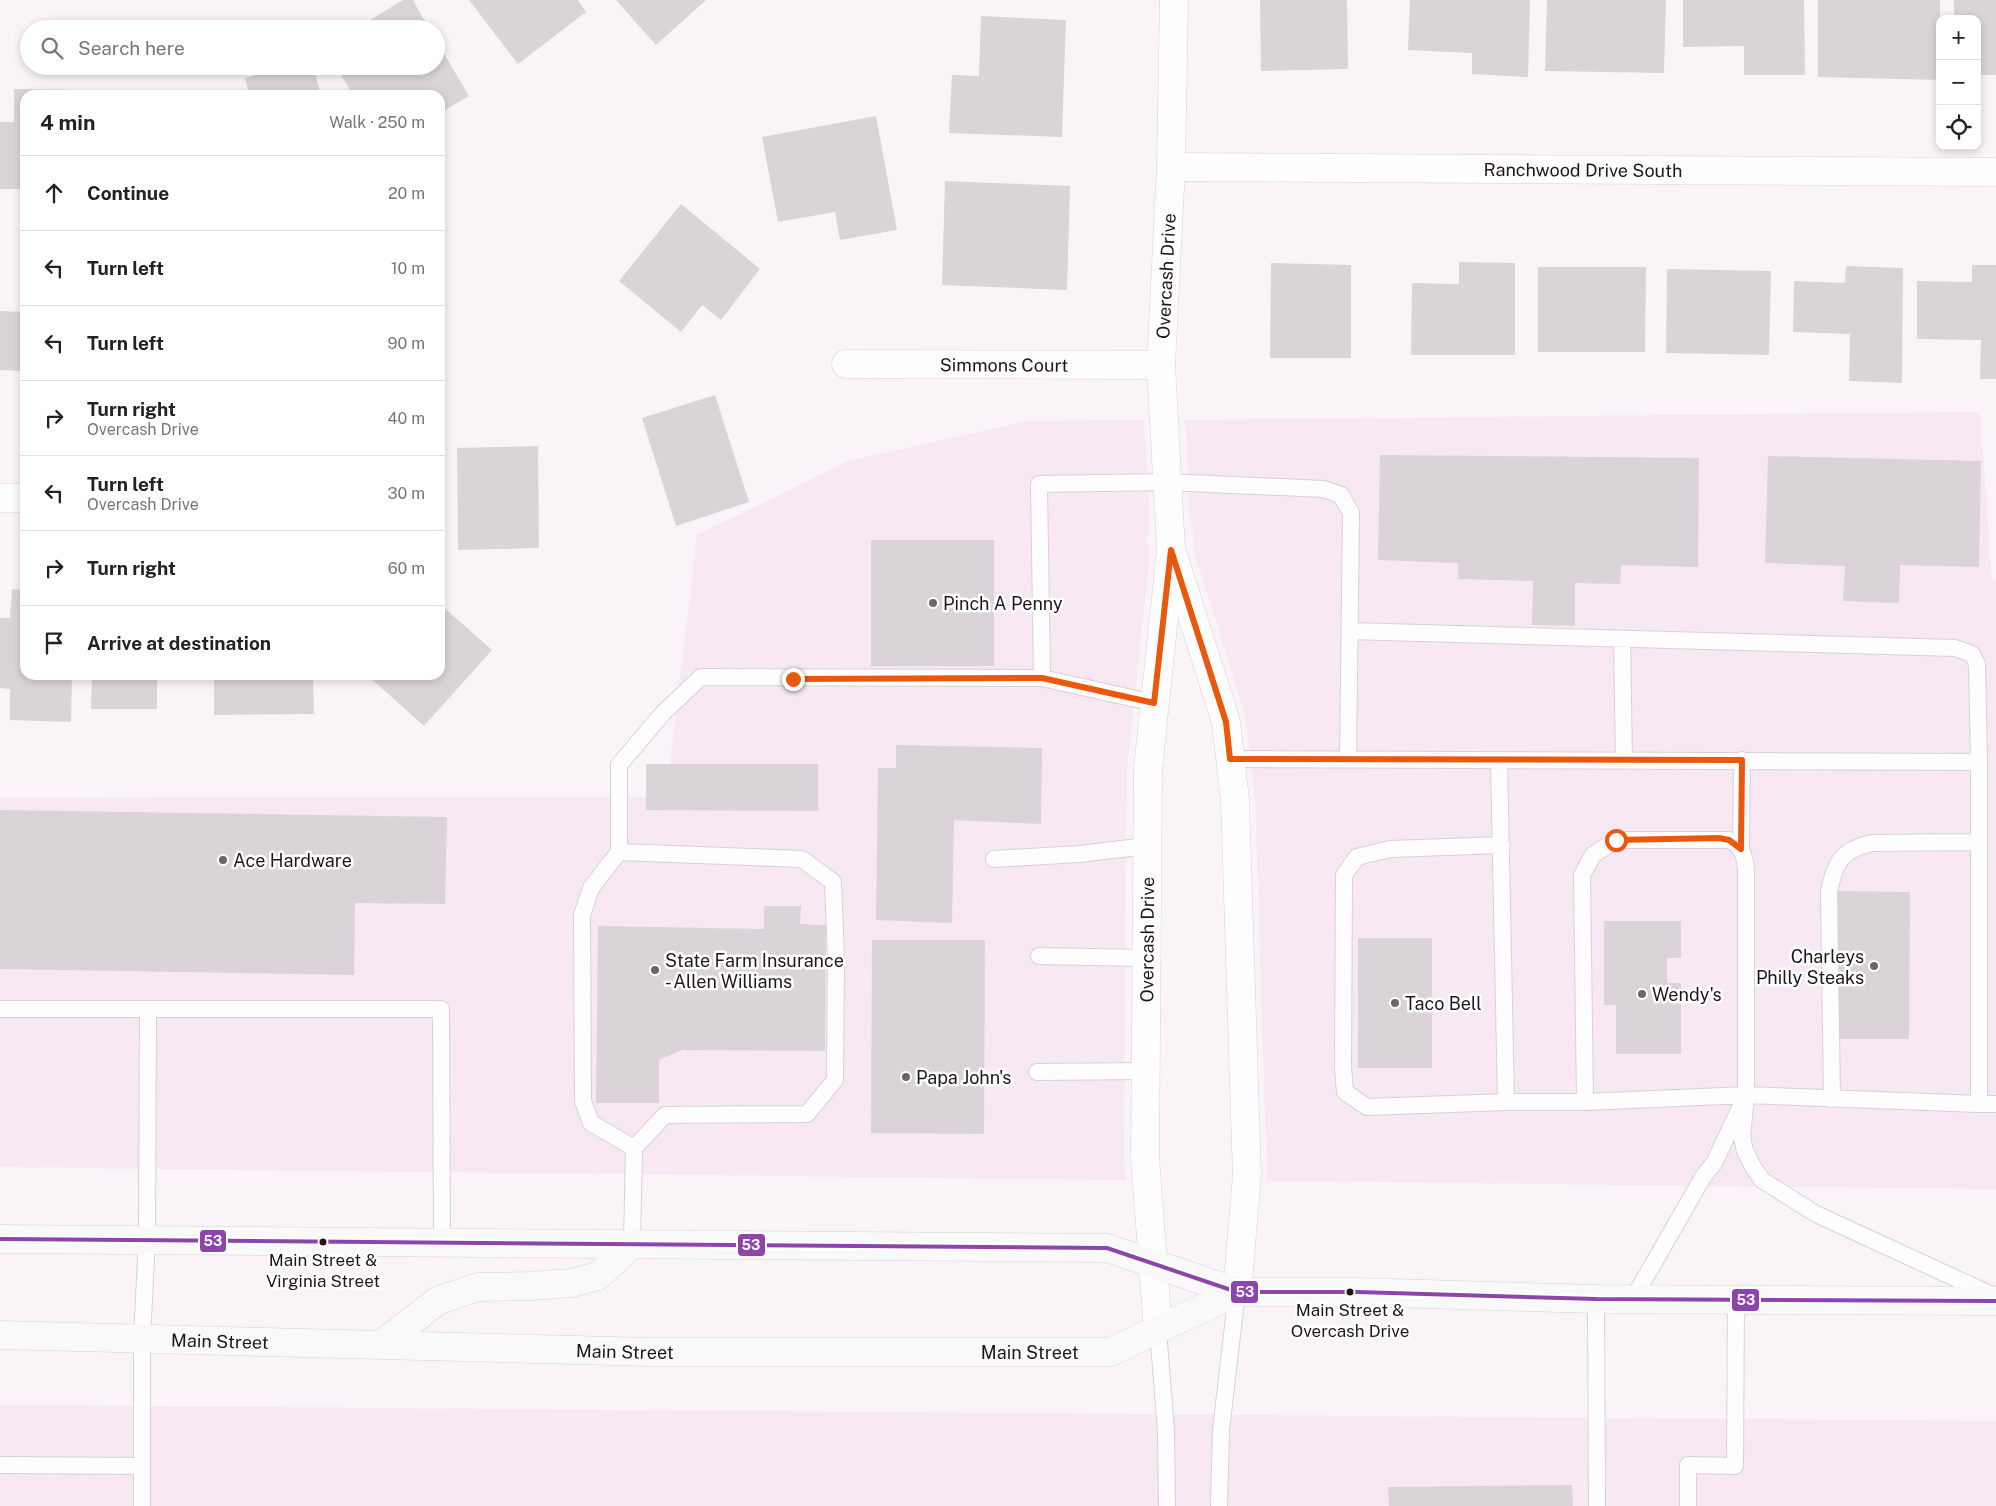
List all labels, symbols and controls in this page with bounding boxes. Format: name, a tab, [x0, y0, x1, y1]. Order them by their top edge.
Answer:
map controls	[1936, 15, 1981, 150]
button: +	[1936, 15, 1981, 60]
search box	[20, 20, 445, 75]
icon: search	[38, 34, 66, 62]
text: Search here	[78, 37, 185, 59]
button: −	[1936, 60, 1981, 105]
button: locate	[1936, 105, 1981, 150]
text: 4 min	[40, 110, 95, 135]
text: Walk · 250 m	[329, 113, 425, 132]
street label: Ranchwood Drive South	[1483, 158, 1683, 181]
icon: ahead	[40, 179, 68, 207]
text: Continue	[87, 182, 169, 204]
text: 20 m	[388, 184, 425, 203]
street label: Overcash Drive	[1152, 213, 1179, 339]
icon: left	[40, 254, 68, 282]
text: Turn left	[87, 257, 164, 279]
text: 10 m	[391, 259, 425, 278]
icon: left	[40, 329, 68, 357]
text: Turn left	[87, 332, 164, 354]
text: 90 m	[388, 334, 425, 353]
street label: Simmons Court	[940, 354, 1068, 375]
text: Turn right	[87, 398, 176, 420]
icon: right	[40, 404, 68, 432]
text: 40 m	[387, 409, 425, 428]
text: Overcash Drive	[87, 420, 199, 439]
text: Turn left	[87, 473, 164, 495]
icon: left	[40, 479, 68, 507]
text: 30 m	[388, 484, 425, 503]
text: Overcash Drive	[87, 495, 199, 514]
icon: right	[40, 554, 68, 582]
text: Turn right	[87, 557, 176, 579]
text: 60 m	[388, 559, 425, 578]
place label: Pinch A Penny	[943, 593, 1063, 614]
marker: Pinch A Penny	[927, 597, 939, 609]
icon: arrive	[40, 629, 68, 657]
text: Arrive at destination	[87, 632, 271, 654]
route end	[782, 668, 805, 691]
route start	[1605, 829, 1628, 852]
place label: Ace Hardware	[233, 850, 352, 871]
marker: Ace Hardware	[217, 854, 229, 866]
street label: Overcash Drive	[1136, 877, 1158, 1002]
place label: Charleys Philly Steaks	[1756, 946, 1864, 988]
place label: State Farm Insurance - Allen Williams	[665, 950, 844, 992]
marker: Charleys Philly Steaks	[1868, 960, 1880, 972]
marker: State Farm Insurance - Allen Williams	[649, 964, 661, 976]
place label: Wendy's	[1652, 984, 1722, 1005]
marker: Wendy's	[1636, 988, 1648, 1000]
place label: Taco Bell	[1405, 993, 1482, 1014]
marker: Taco Bell	[1389, 997, 1401, 1009]
place label: Papa John's	[916, 1067, 1011, 1088]
marker: Papa John's	[900, 1071, 912, 1083]
line badge: 53	[199, 1229, 227, 1253]
text: 53	[204, 1233, 222, 1249]
line badge: 53	[737, 1233, 766, 1257]
marker: Main Street & Virginia Street	[318, 1237, 328, 1247]
text: 53	[742, 1237, 760, 1253]
place label: Main Street & Virginia Street	[266, 1250, 380, 1291]
line badge: 53	[1230, 1280, 1259, 1304]
text: 53	[1236, 1284, 1254, 1300]
marker: Main Street & Overcash Drive	[1345, 1287, 1355, 1297]
line badge: 53	[1731, 1288, 1760, 1312]
text: 53	[1737, 1292, 1755, 1308]
place label: Main Street & Overcash Drive	[1291, 1300, 1409, 1341]
street label: Main Street	[171, 1329, 269, 1353]
street label: Main Street	[576, 1340, 674, 1363]
street label: Main Street	[981, 1342, 1079, 1363]

